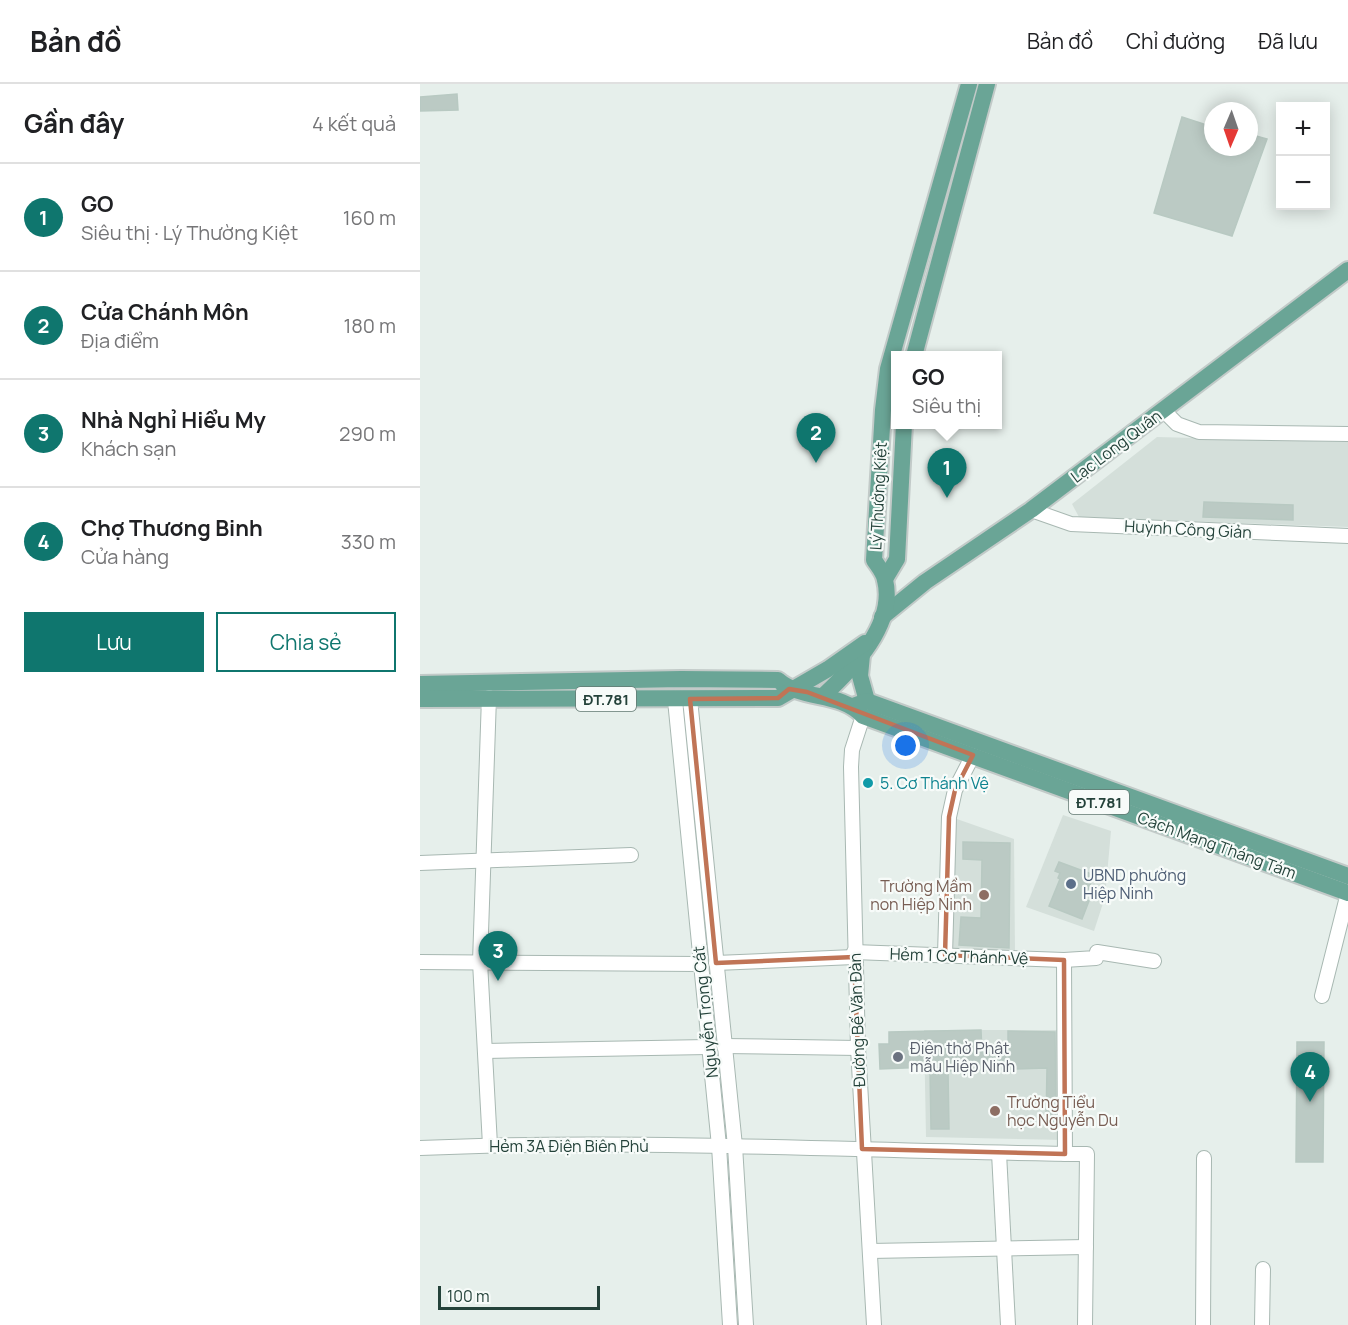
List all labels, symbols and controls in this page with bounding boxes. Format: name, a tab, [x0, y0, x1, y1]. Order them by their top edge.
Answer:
text: Bản đồ	[30, 22, 122, 60]
text: Bản đồ	[1027, 27, 1093, 55]
text: Chỉ đường	[1126, 27, 1225, 55]
text: Đã lưu	[1258, 27, 1318, 55]
north arrow	[1204, 102, 1258, 156]
map controls	[1276, 102, 1330, 210]
button: +	[1276, 102, 1330, 156]
text: Gần đây	[24, 105, 124, 141]
text: 4 kết quả	[312, 110, 396, 137]
button: −	[1276, 156, 1330, 210]
text: GO	[81, 189, 114, 219]
text: 1	[39, 204, 48, 231]
text: 160 m	[343, 204, 396, 231]
text: Siêu thị · Lý Thường Kiệt	[81, 219, 298, 246]
text: Cửa Chánh Môn	[81, 297, 249, 327]
text: 2	[38, 312, 49, 339]
text: 180 m	[343, 312, 396, 339]
text: Địa điểm	[81, 327, 159, 354]
popup	[891, 351, 1002, 429]
text: GO	[912, 362, 945, 392]
text: Siêu thị	[912, 392, 981, 419]
text: Nhà Nghỉ Hiểu My	[81, 405, 266, 435]
street label: Lạc Long Quân	[1066, 405, 1166, 487]
pin: 2	[796, 414, 836, 463]
text: 3	[38, 420, 49, 447]
text: 290 m	[339, 420, 396, 447]
text: Khách sạn	[81, 435, 176, 462]
street label: Lý Thường Kiệt	[864, 441, 892, 551]
pin: 1	[928, 448, 966, 498]
text: Chợ Thương Binh	[81, 513, 263, 543]
street label: Huỳnh Công Giản	[1124, 515, 1252, 543]
text: 4	[37, 528, 50, 555]
text: 330 m	[341, 528, 396, 555]
text: Cửa hàng	[81, 543, 169, 570]
button: Lưu	[24, 612, 204, 672]
button: Chia sẻ	[216, 612, 396, 672]
road number: ĐT.781	[576, 687, 636, 711]
your location	[891, 731, 920, 760]
place label: 5. Cơ Thánh Vệ	[880, 772, 989, 794]
marker: 5. Cơ Thánh Vệ	[861, 776, 875, 790]
road number: ĐT.781	[1069, 790, 1129, 814]
street label: Cách Mạng Tháng Tám	[1135, 806, 1299, 884]
place label: UBND phường Hiệp Ninh	[1083, 864, 1186, 904]
place label: Trường Mầm non Hiệp Ninh	[870, 875, 972, 915]
marker: UBND phường Hiệp Ninh	[1064, 877, 1078, 891]
marker: Trường Mầm non Hiệp Ninh	[977, 888, 991, 902]
pin: 3	[478, 932, 518, 981]
street label: Hẻm 1 Cơ Thánh Vệ	[889, 943, 1029, 969]
street label: Nguyễn Trọng Cát	[687, 945, 723, 1079]
street label: Đường Bế Văn Đàn	[844, 953, 870, 1087]
place label: Điện thờ Phật mẫu Hiệp Ninh	[910, 1037, 1015, 1077]
marker: Điện thờ Phật mẫu Hiệp Ninh	[891, 1050, 905, 1064]
pin: 4	[1290, 1052, 1330, 1102]
place label: Trường Tiểu học Nguyễn Du	[1007, 1091, 1118, 1131]
marker: Trường Tiểu học Nguyễn Du	[988, 1104, 1002, 1118]
street label: Hẻm 3A Điện Biên Phủ	[489, 1135, 649, 1157]
scale bar	[438, 1283, 600, 1310]
text: 100 m	[447, 1285, 490, 1307]

